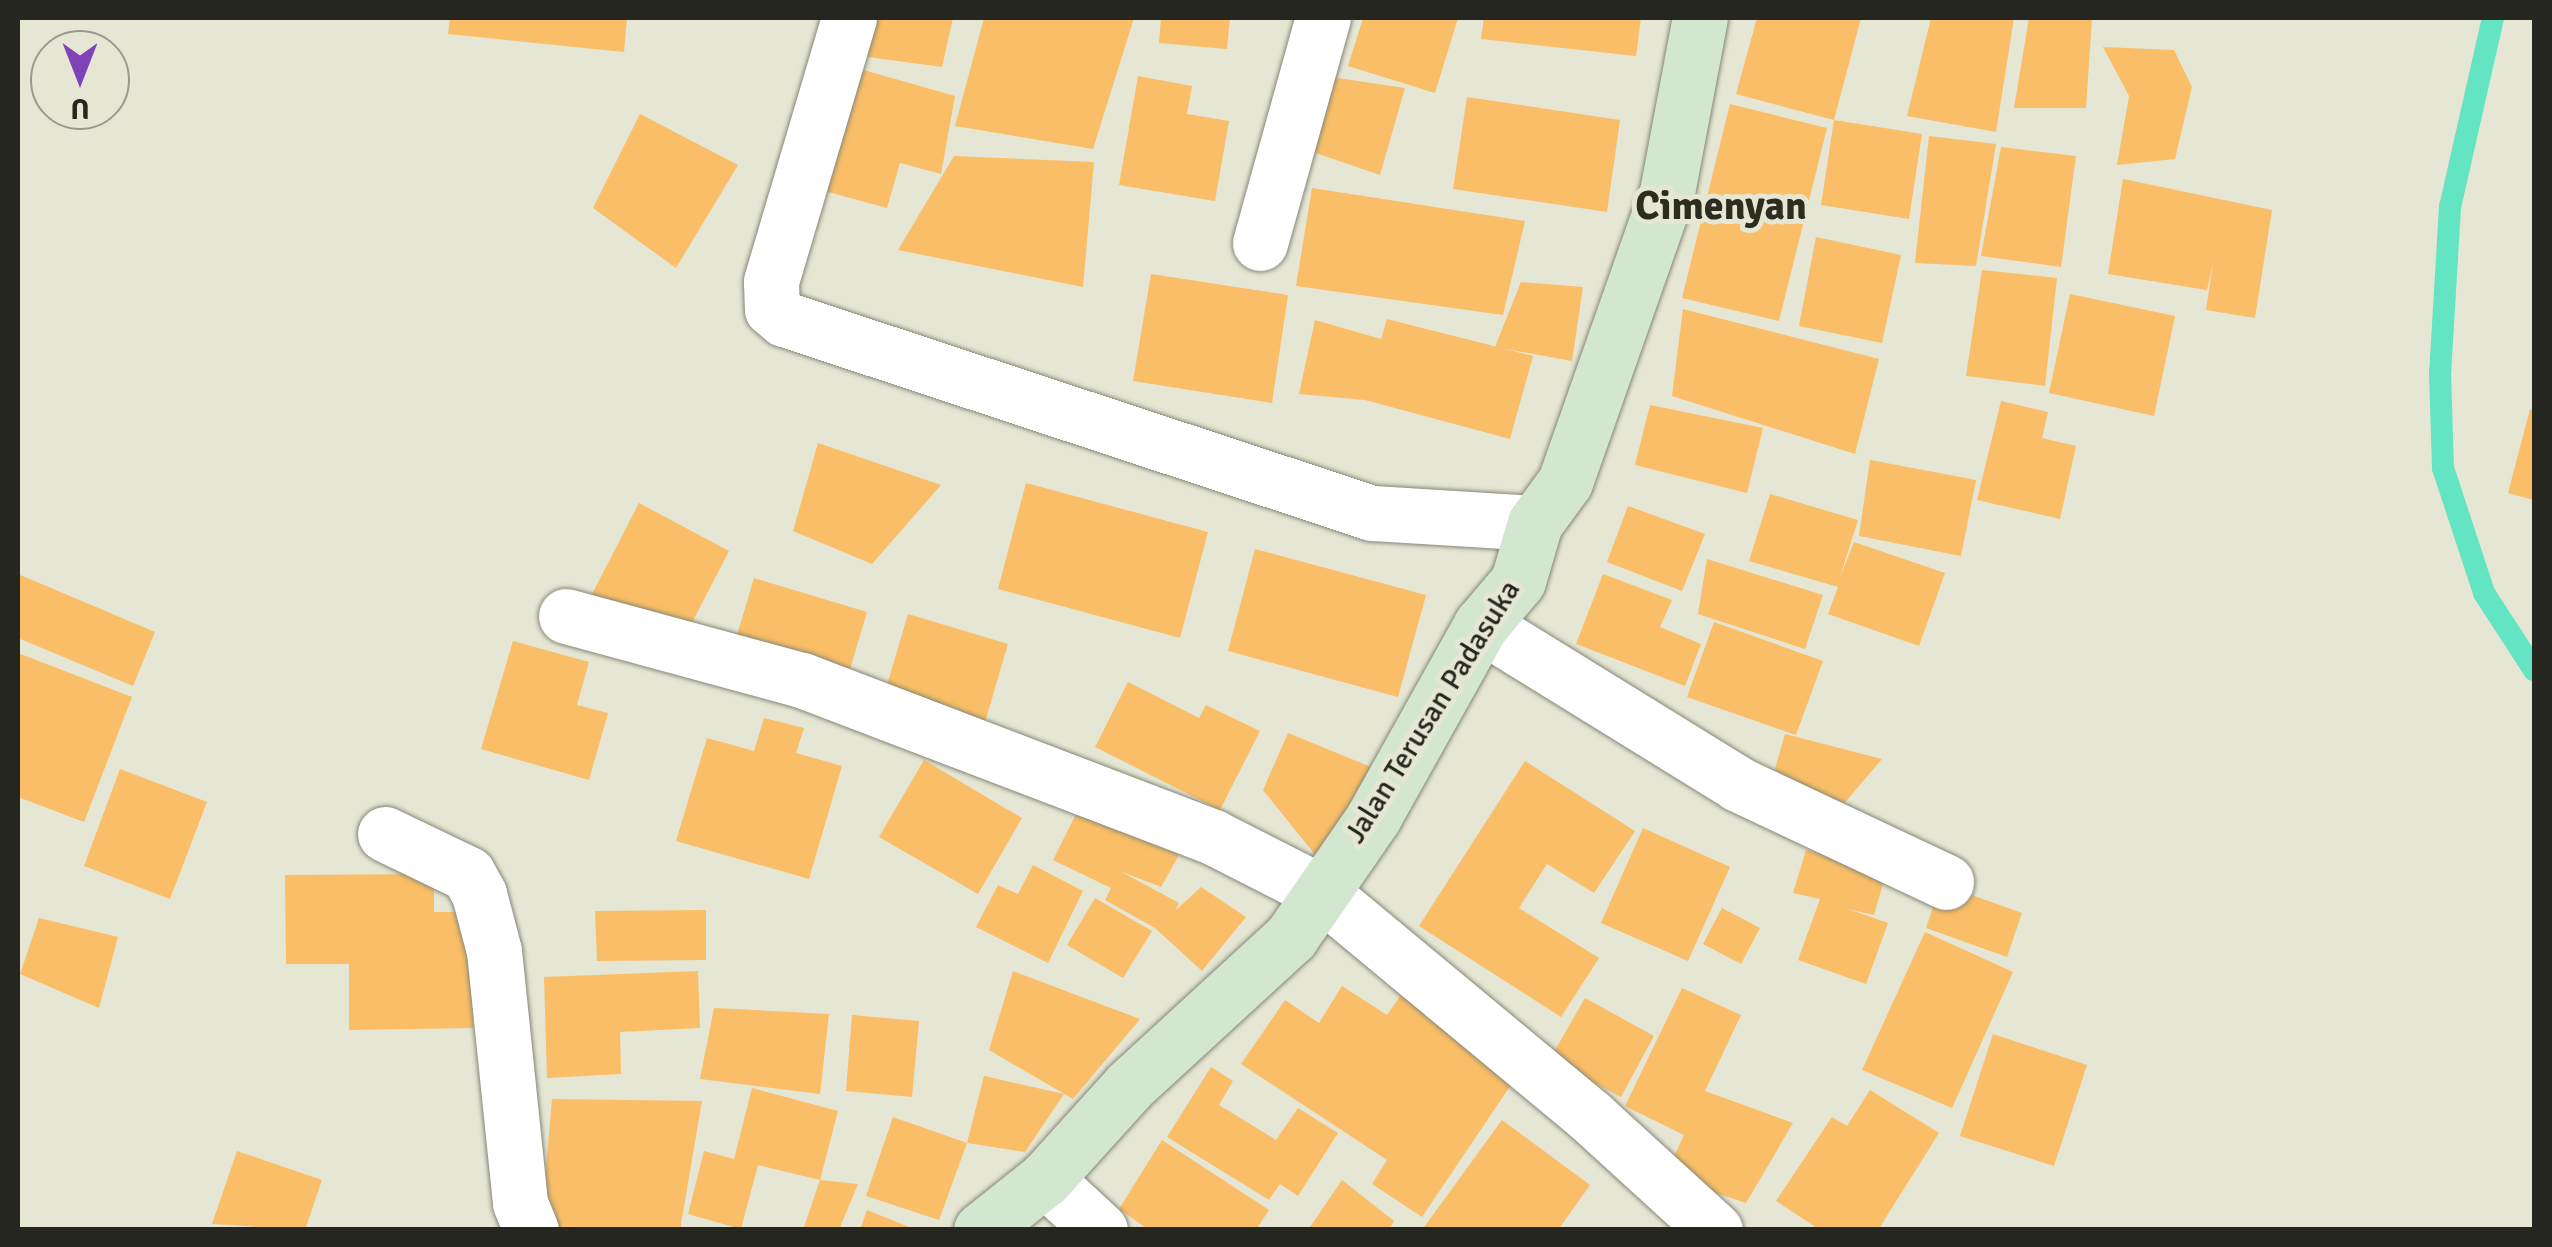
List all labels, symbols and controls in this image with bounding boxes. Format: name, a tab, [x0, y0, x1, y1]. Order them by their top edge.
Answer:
north arrow	[30, 30, 130, 130]
text: U	[71, 91, 89, 125]
district label: Cimenyan	[1635, 182, 1807, 230]
street label: Jalan Terusan Padasuka	[1337, 574, 1529, 850]

